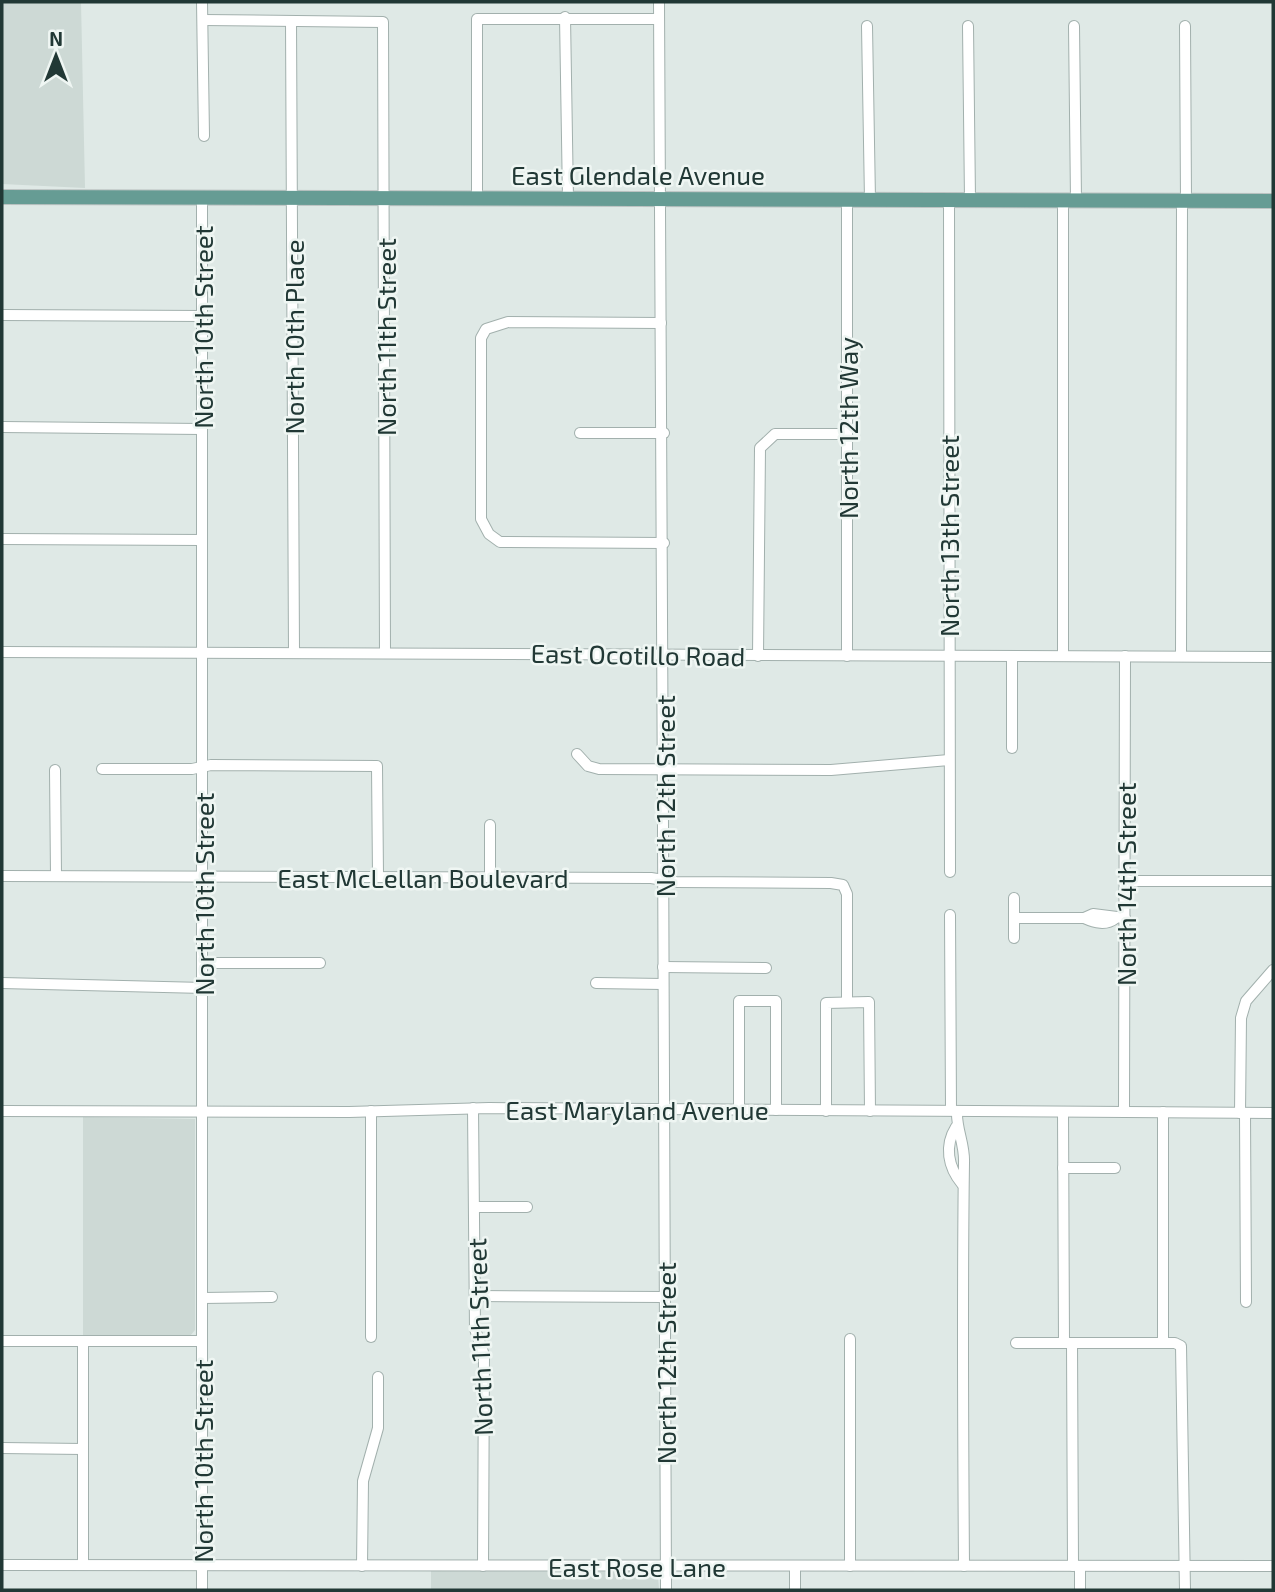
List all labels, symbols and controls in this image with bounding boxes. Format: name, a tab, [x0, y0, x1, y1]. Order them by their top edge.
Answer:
north arrow	[21, 21, 91, 91]
text: N	[49, 27, 63, 50]
street label: East Glendale Avenue	[511, 159, 765, 190]
street label: North 10th Street	[187, 225, 218, 429]
street label: North 11th Street	[370, 238, 401, 436]
street label: North 10th Place	[278, 240, 309, 434]
street label: North 12th Way	[832, 337, 863, 519]
street label: North 13th Street	[933, 435, 964, 637]
street label: East Ocotillo Road	[530, 637, 746, 671]
street label: North 12th Street	[649, 695, 680, 897]
street label: North 14th Street	[1110, 782, 1141, 986]
street label: North 10th Street	[188, 792, 219, 996]
street label: East McLellan Boulevard	[277, 862, 569, 893]
street label: East Maryland Avenue	[505, 1094, 769, 1125]
street label: North 11th Street	[460, 1237, 498, 1437]
street label: North 12th Street	[650, 1262, 681, 1464]
street label: North 10th Street	[187, 1359, 218, 1563]
street label: East Rose Lane	[548, 1551, 726, 1582]

